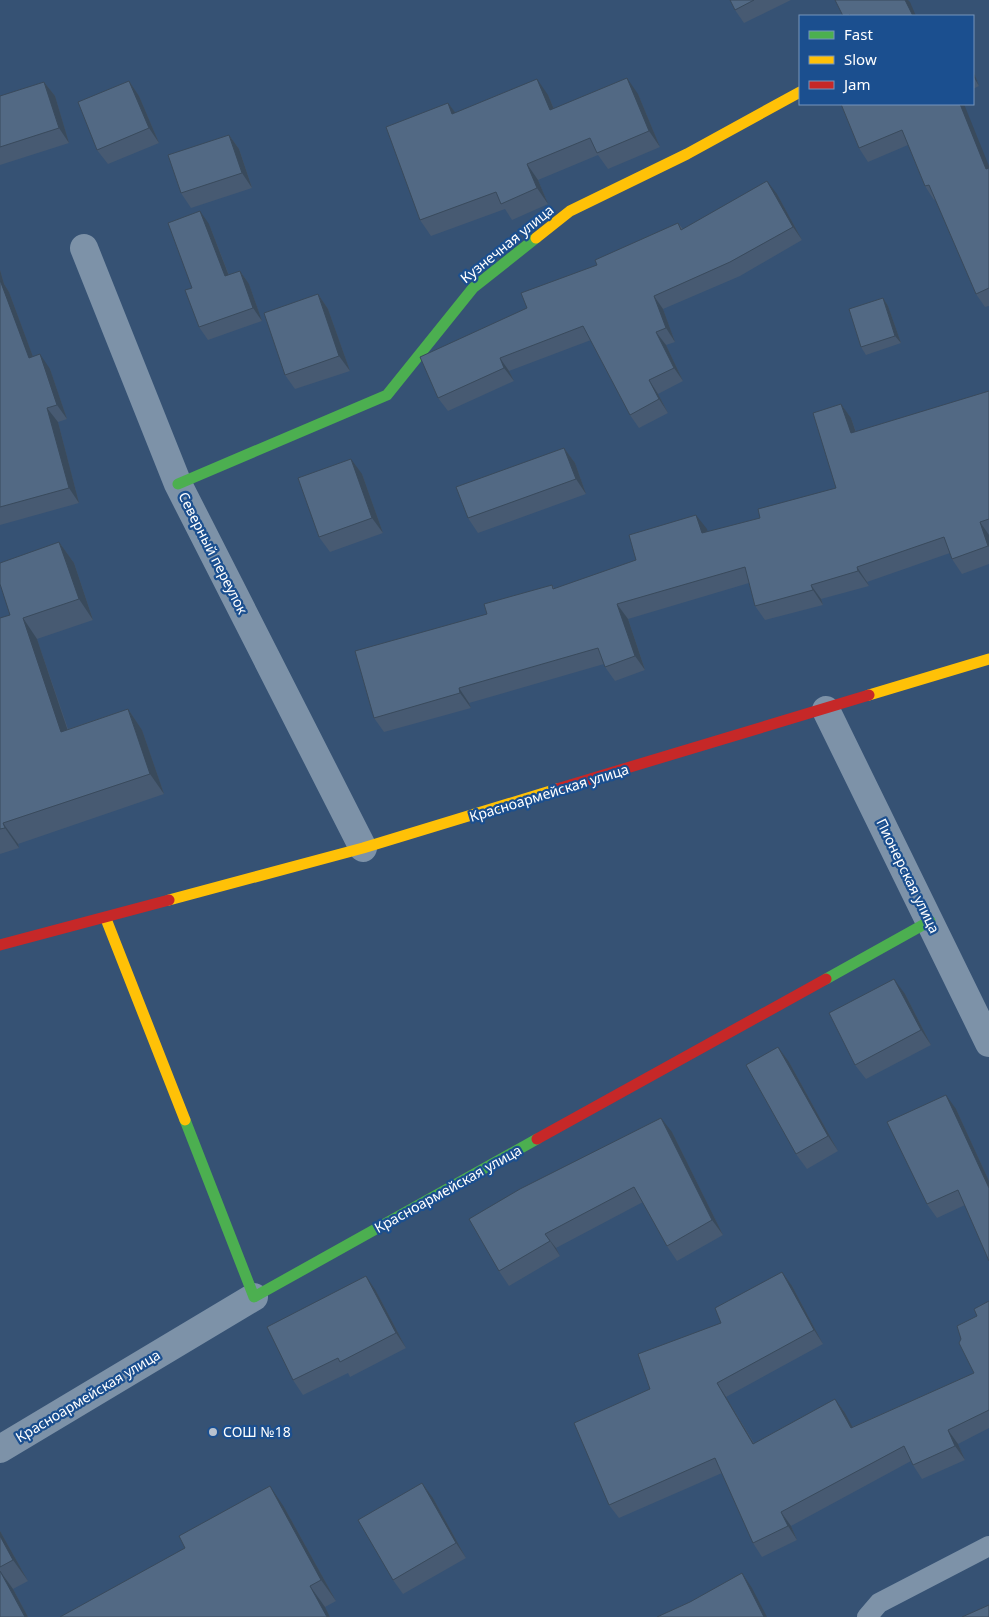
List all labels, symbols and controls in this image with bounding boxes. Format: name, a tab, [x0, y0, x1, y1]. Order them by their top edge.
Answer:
legend	[799, 15, 974, 105]
text: Fast	[844, 24, 873, 44]
text: Slow	[844, 49, 877, 69]
text: Jam	[842, 74, 871, 94]
street label: Кузнечная улица	[456, 200, 557, 287]
street label: Северный переулок	[174, 488, 253, 618]
street label: Красноармейская улица	[467, 759, 631, 826]
street label: Пионерская улица	[872, 815, 944, 936]
street label: Красноармейская улица	[371, 1140, 525, 1237]
street label: Красноармейская улица	[12, 1345, 164, 1446]
place label: СОШ №18	[223, 1422, 291, 1441]
marker: СОШ №18	[207, 1426, 219, 1438]

